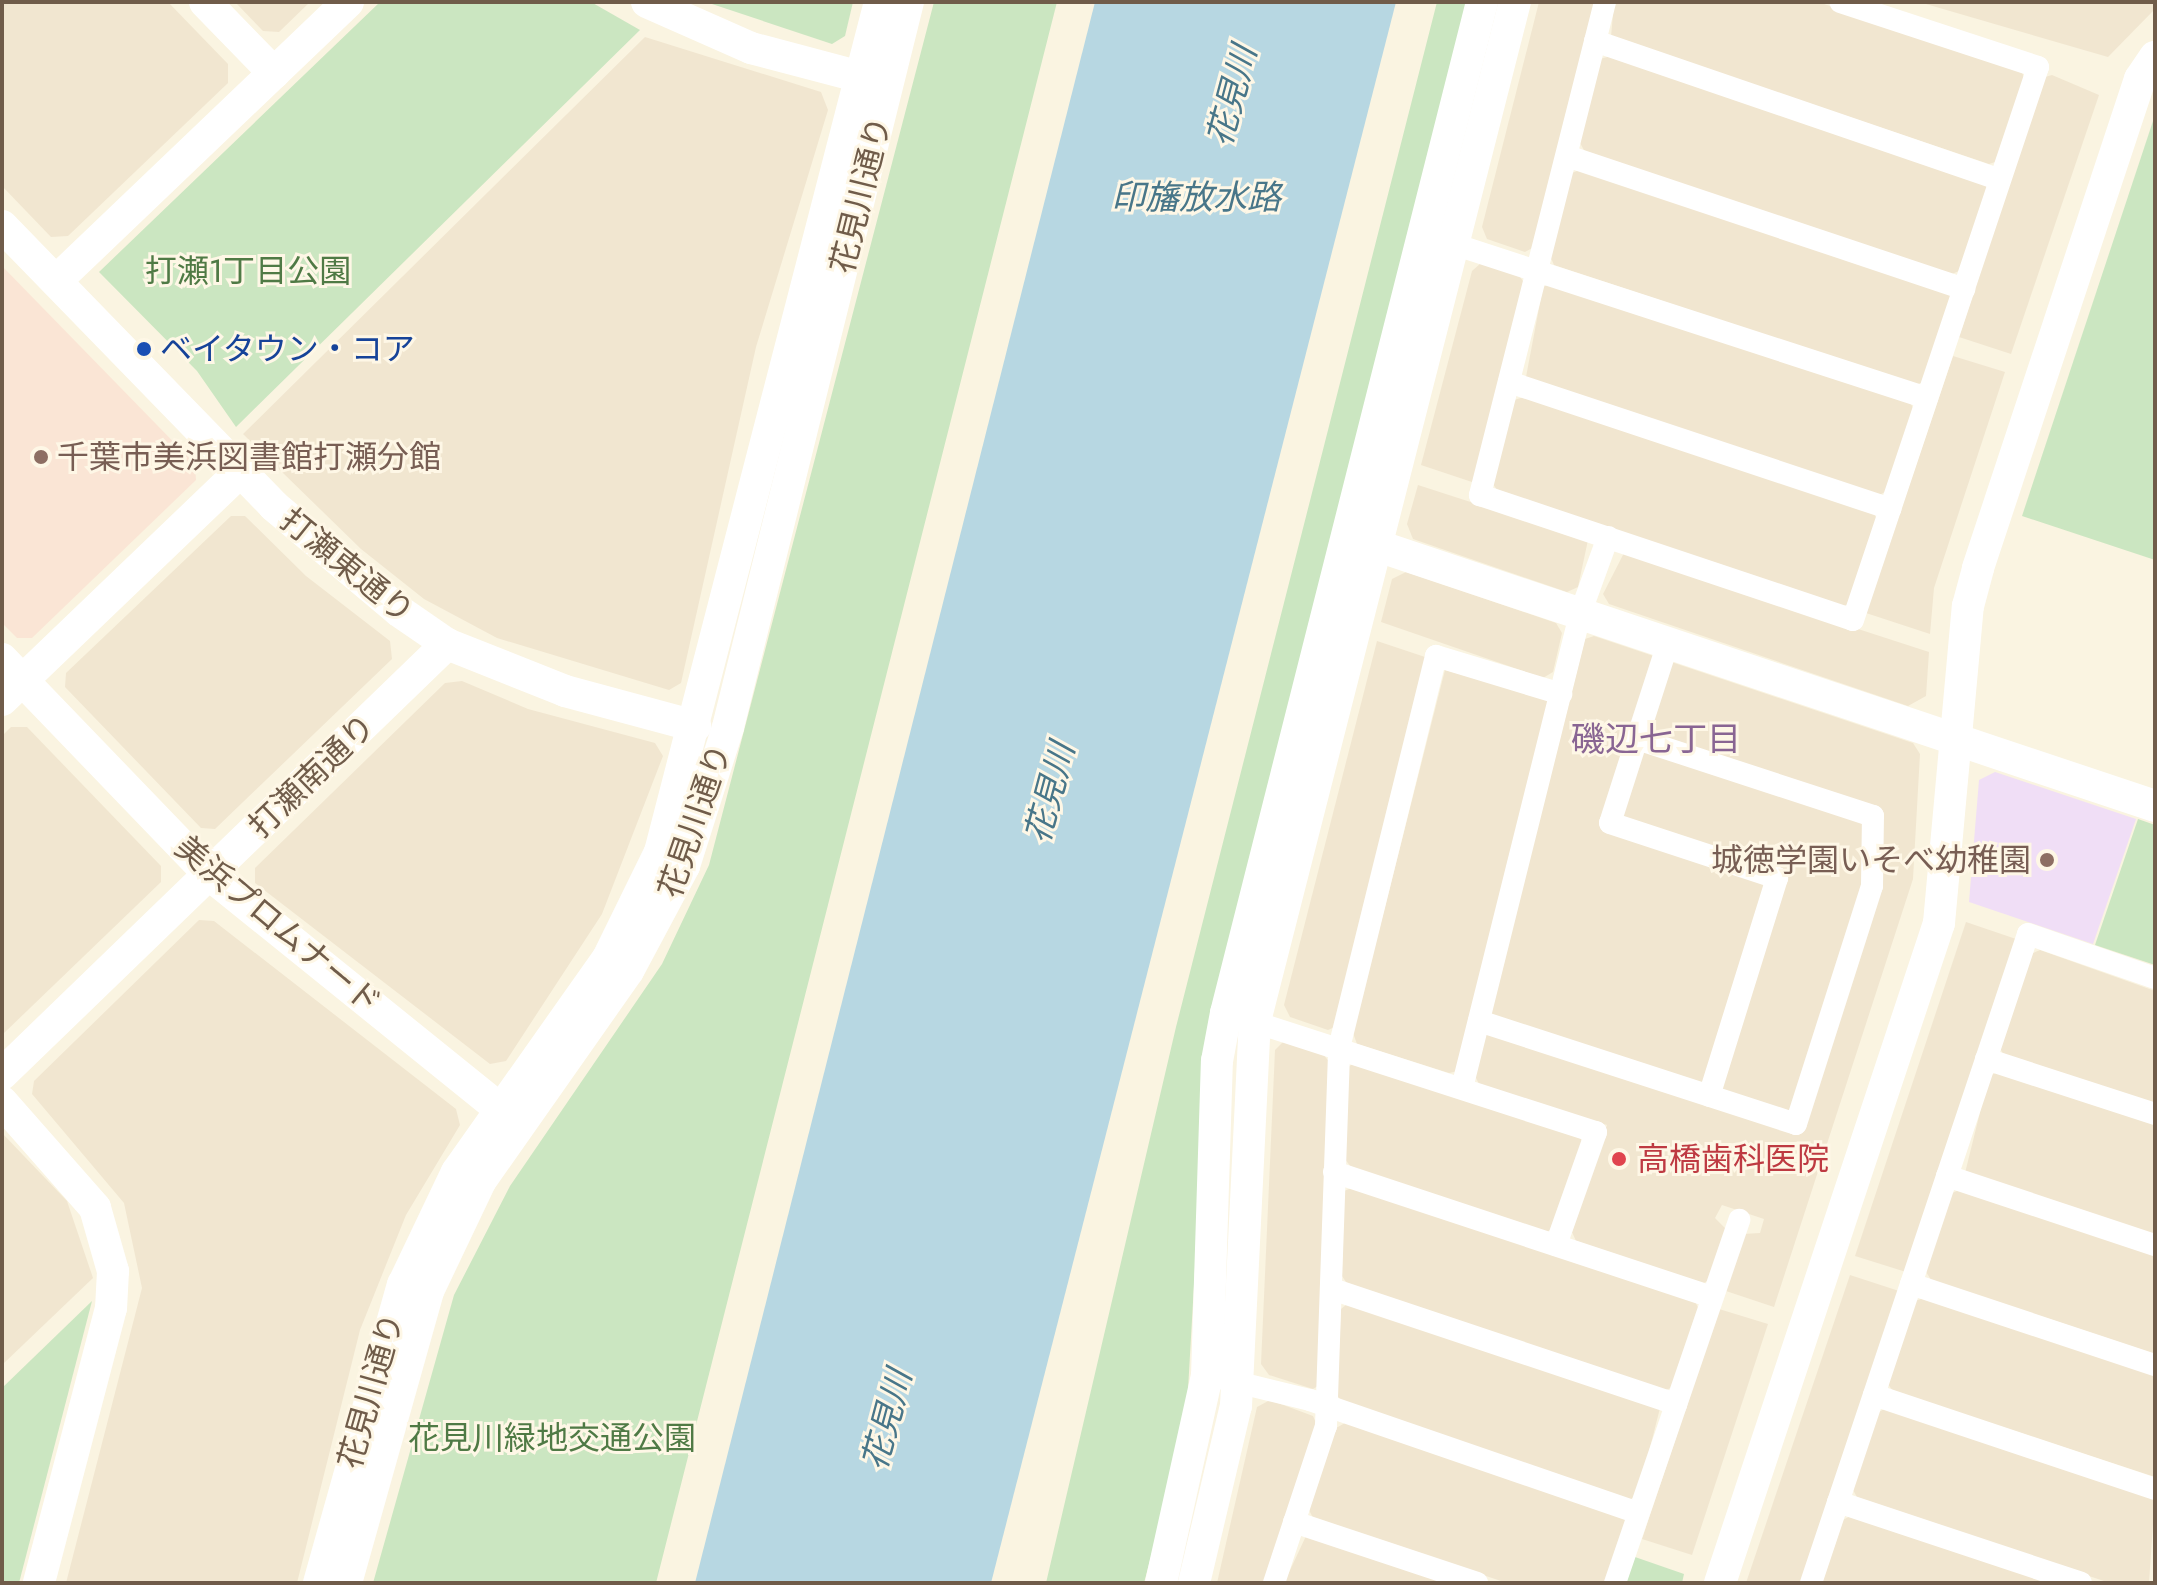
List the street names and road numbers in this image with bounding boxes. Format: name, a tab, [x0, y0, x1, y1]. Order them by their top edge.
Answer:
street label: 花見川通り	[823, 113, 899, 277]
street label: 打瀬東通り	[273, 501, 421, 631]
street label: 打瀬南通り	[241, 707, 383, 845]
street label: 花見川通り	[651, 739, 739, 903]
street label: 美浜プロムナード	[168, 828, 388, 1022]
street label: 花見川通り	[330, 1309, 412, 1473]

